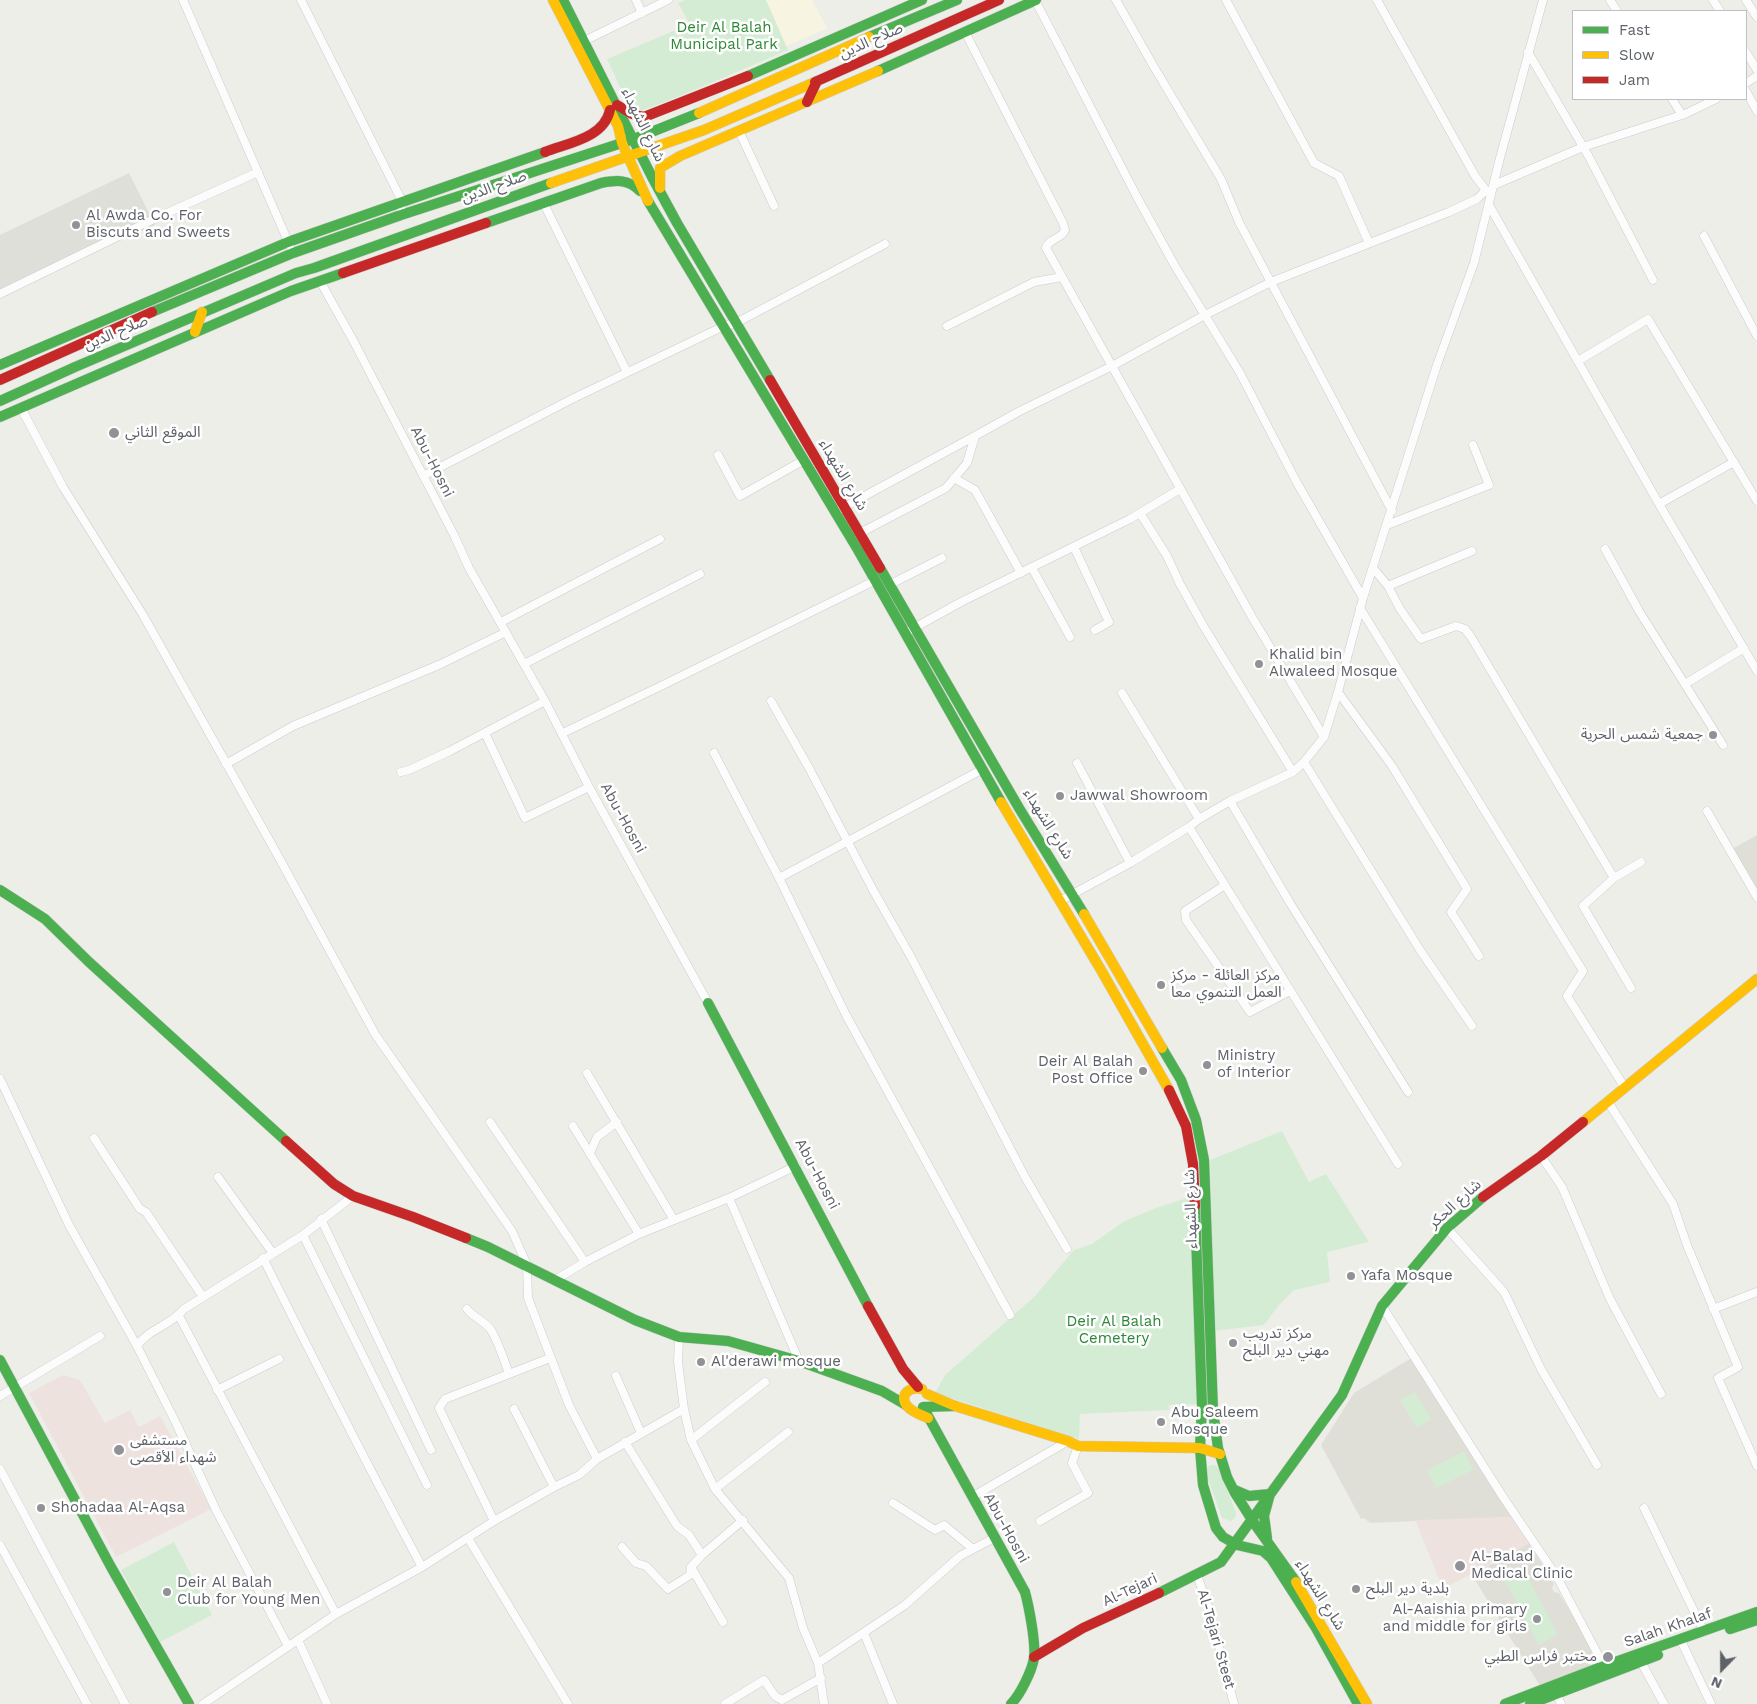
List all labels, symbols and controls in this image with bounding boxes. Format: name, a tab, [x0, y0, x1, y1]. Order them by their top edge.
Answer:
legend	[1572, 10, 1747, 100]
park label: Deir Al Balah Municipal Park	[670, 19, 778, 54]
street label: صلاح الدين	[836, 19, 906, 63]
text: Fast	[1619, 21, 1650, 39]
text: Slow	[1619, 46, 1655, 64]
text: Jam	[1619, 71, 1650, 89]
street label: شارع الشهداء	[617, 85, 669, 165]
street label: صلاح الدين	[459, 167, 529, 207]
place label: Al Awda Co. For Biscuts and Sweets	[86, 207, 230, 242]
marker: Al Awda Co. For Biscuts and Sweets	[70, 219, 82, 231]
street label: صلاح الدين	[81, 311, 151, 355]
street label: Abu-Hosni	[406, 423, 458, 501]
place label: الموقع الثاني	[125, 424, 201, 442]
marker: الموقع الثاني	[107, 426, 121, 440]
street label: شارع الشهداء	[815, 436, 871, 514]
place label: Khalid bin Alwaleed Mosque	[1269, 646, 1397, 681]
marker: Khalid bin Alwaleed Mosque	[1253, 658, 1265, 670]
place label: جمعية شمس الحرية	[1581, 726, 1703, 744]
marker: جمعية شمس الحرية	[1707, 729, 1719, 741]
street label: Abu-Hosni	[596, 780, 650, 856]
street label: شارع الشهداء	[1019, 785, 1077, 863]
place label: Jawwal Showroom	[1070, 787, 1208, 805]
marker: Jawwal Showroom	[1054, 790, 1066, 802]
place label: مركز العائلة - مركز العمل التنموي معا	[1171, 967, 1282, 1002]
marker: مركز العائلة - مركز العمل التنموي معا	[1155, 979, 1167, 991]
place label: Ministry of Interior	[1217, 1047, 1291, 1082]
place label: Deir Al Balah Post Office	[1038, 1053, 1133, 1088]
marker: Ministry of Interior	[1201, 1059, 1213, 1071]
marker: Deir Al Balah Post Office	[1137, 1065, 1149, 1077]
street label: Abu-Hosni	[791, 1136, 843, 1212]
street label: شارع الشهداء	[1181, 1169, 1201, 1249]
street label: شارع الحكر	[1425, 1176, 1485, 1232]
place label: Yafa Mosque	[1361, 1267, 1453, 1285]
marker: Yafa Mosque	[1345, 1270, 1357, 1282]
park label: Deir Al Balah Cemetery	[1067, 1313, 1161, 1348]
place label: مركز تدريب مهني دير البلح	[1243, 1325, 1329, 1360]
marker: مركز تدريب مهني دير البلح	[1227, 1337, 1239, 1349]
place label: Al'derawi mosque	[711, 1353, 841, 1371]
marker: Al'derawi mosque	[695, 1356, 707, 1368]
place label: Abu Saleem Mosque	[1171, 1404, 1259, 1439]
marker: Abu Saleem Mosque	[1155, 1416, 1167, 1428]
place label: مستشفى شهداء الأقصى	[130, 1432, 216, 1467]
marker: مستشفى شهداء الأقصى	[112, 1443, 126, 1457]
street label: Abu-Hosni	[979, 1490, 1033, 1566]
place label: Shohadaa Al-Aqsa	[51, 1499, 185, 1517]
marker: Shohadaa Al-Aqsa	[35, 1502, 47, 1514]
place label: Al-Balad Medical Clinic	[1471, 1548, 1573, 1583]
street label: شارع الشهداء	[1291, 1556, 1349, 1634]
marker: Al-Balad Medical Clinic	[1453, 1559, 1467, 1573]
street label: Al-Tejari	[1100, 1569, 1160, 1611]
place label: Deir Al Balah Club for Young Men	[177, 1574, 320, 1609]
place label: بلدية دير البلح	[1366, 1580, 1449, 1598]
marker: بلدية دير البلح	[1350, 1583, 1362, 1595]
marker: Deir Al Balah Club for Young Men	[161, 1586, 173, 1598]
street label: Al-Tejari Steet	[1193, 1587, 1239, 1691]
place label: Al-Aaishia primary and middle for girls	[1383, 1601, 1527, 1636]
street label: Salah Khalaf	[1622, 1605, 1714, 1651]
marker: Al-Aaishia primary and middle for girls	[1531, 1613, 1543, 1625]
north arrow	[1697, 1644, 1747, 1694]
place label: مختبر فراس الطبي	[1484, 1648, 1597, 1666]
marker: مختبر فراس الطبي	[1601, 1650, 1615, 1664]
text: N	[1709, 1674, 1724, 1692]

